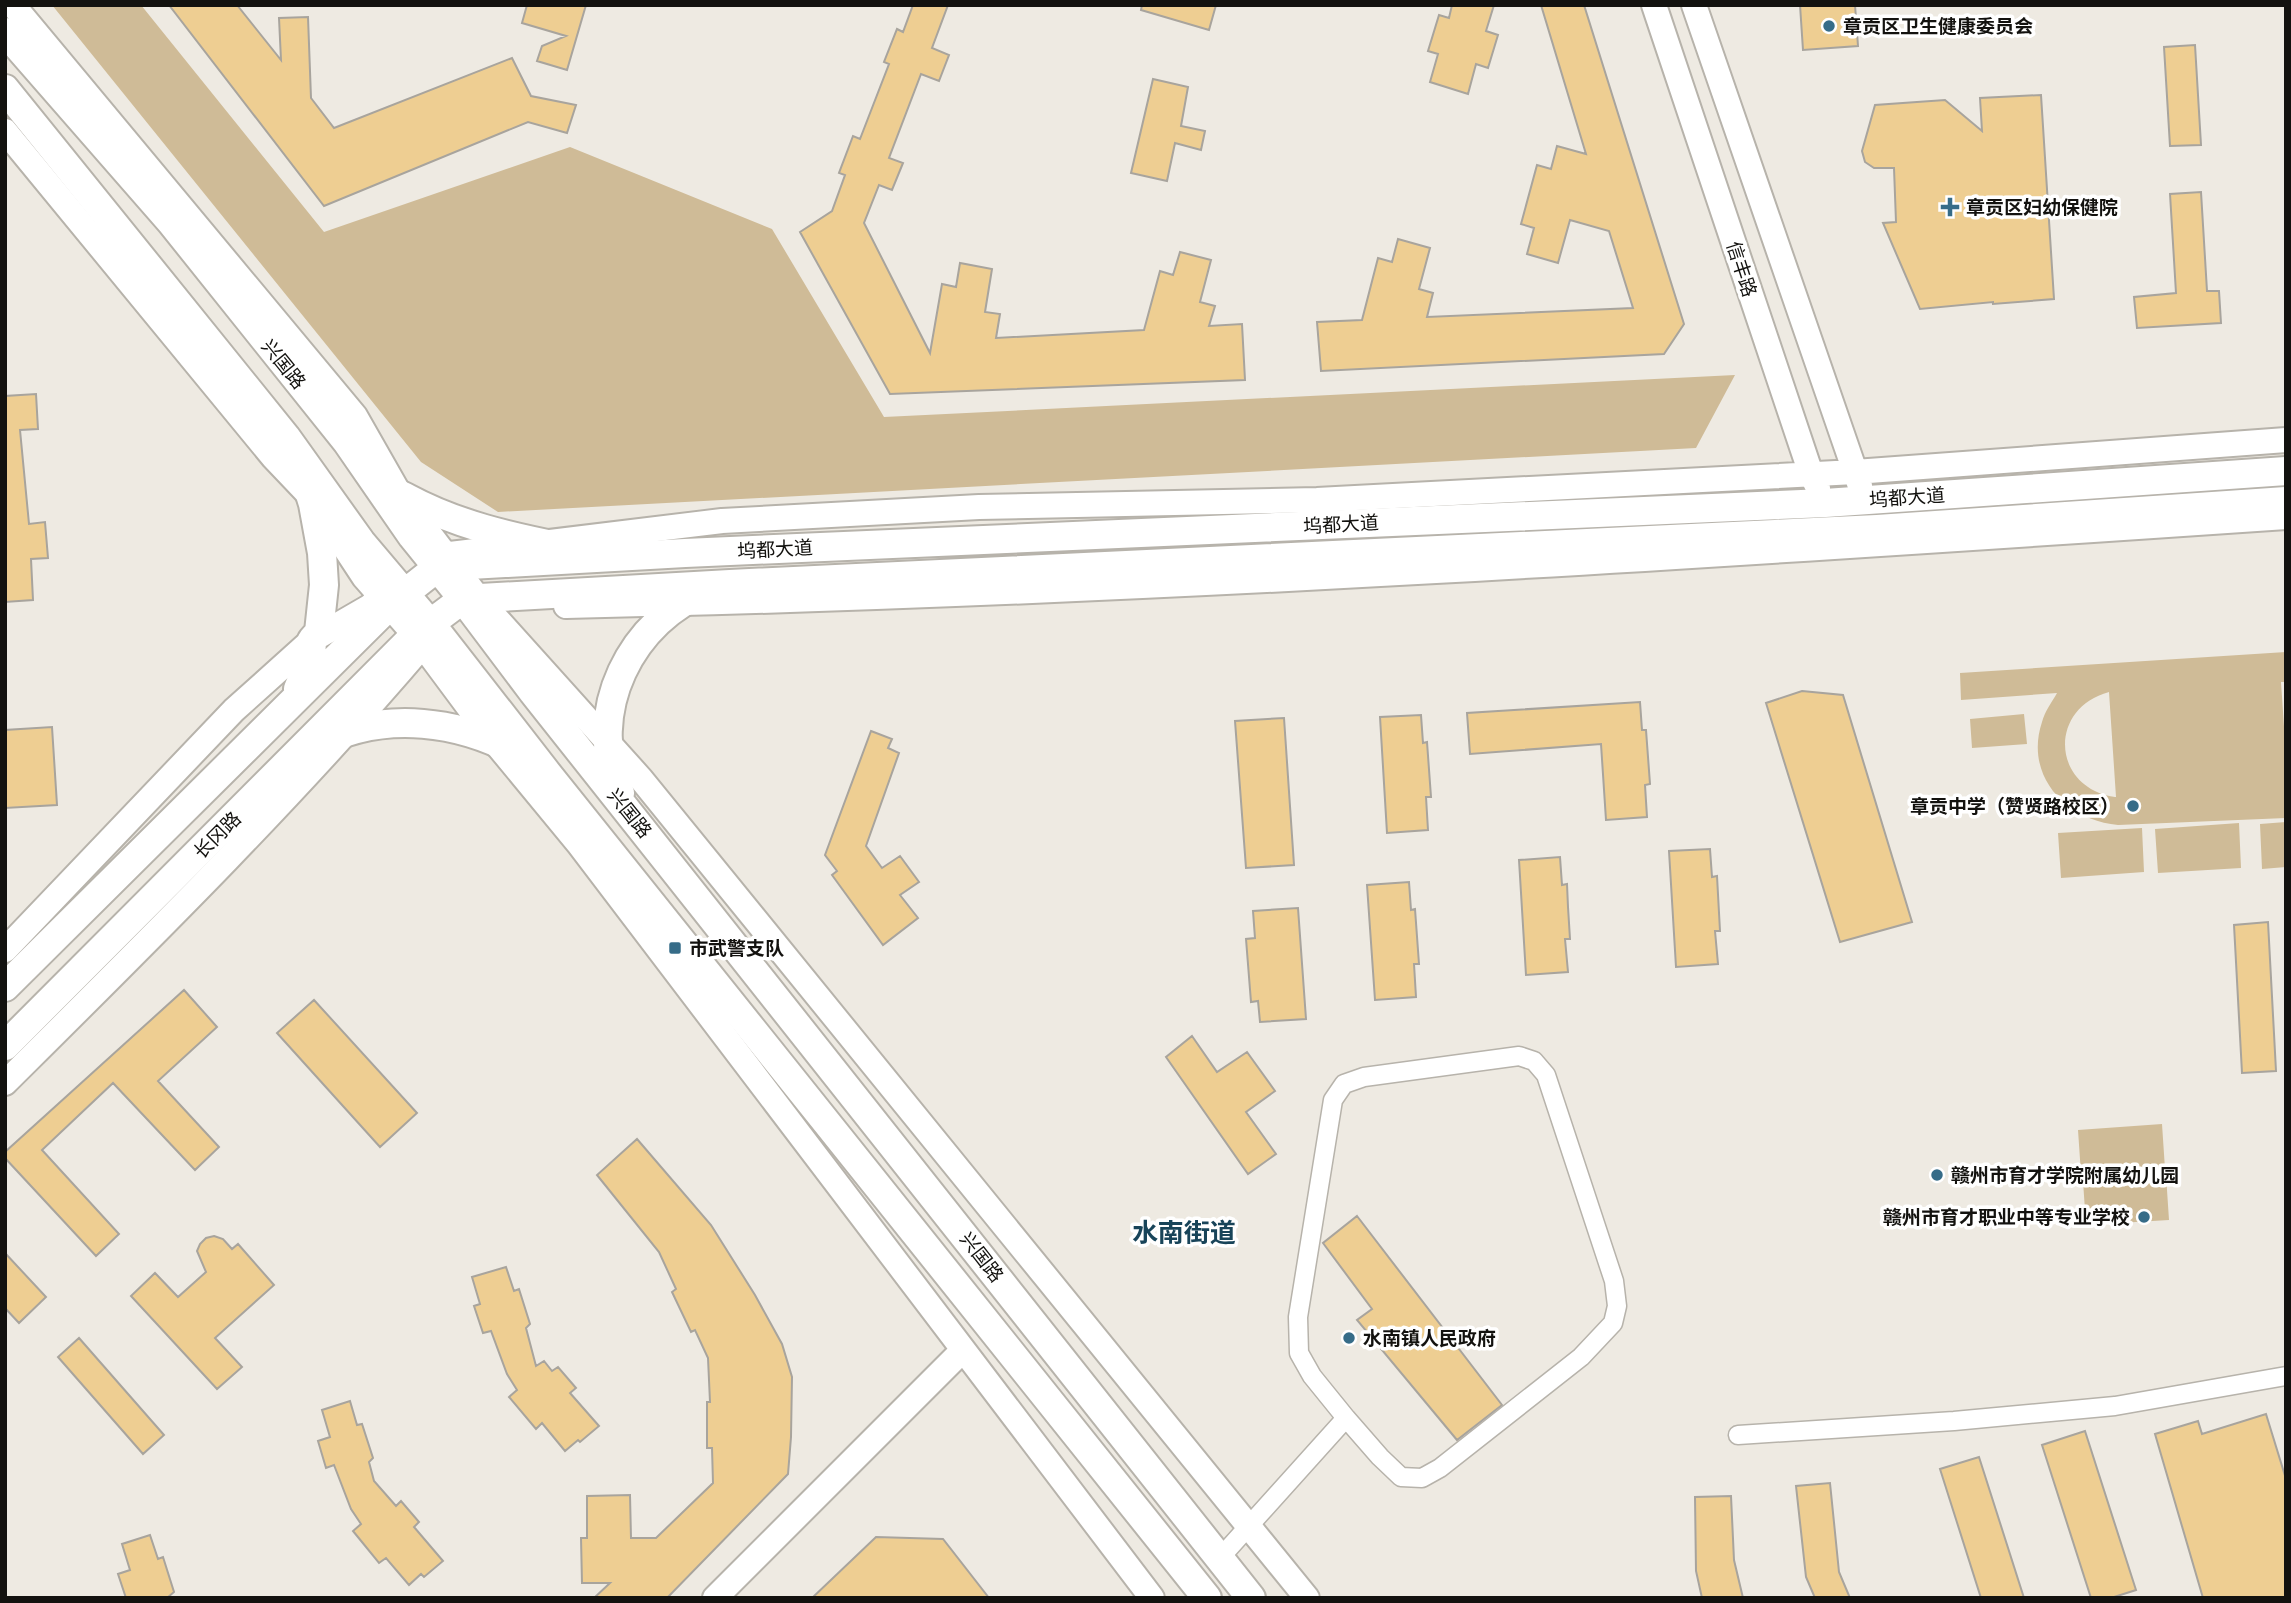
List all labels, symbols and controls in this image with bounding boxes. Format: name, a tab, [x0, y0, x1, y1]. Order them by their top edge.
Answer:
place label: 章贡区卫生健康委员会	[1843, 15, 2033, 38]
marker: 章贡区卫生健康委员会	[1821, 18, 1837, 34]
place label: 章贡区妇幼保健院	[1966, 196, 2118, 219]
marker: 章贡区妇幼保健院	[1940, 197, 1960, 217]
street label: 信丰路	[1722, 238, 1761, 300]
street label: 兴国路	[257, 335, 310, 394]
street label: 坞都大道	[1868, 483, 1946, 512]
street label: 坞都大道	[1302, 511, 1380, 538]
street label: 坞都大道	[736, 536, 814, 563]
street label: 兴国路	[603, 784, 656, 843]
place label: 章贡中学（赞贤路校区）	[1910, 795, 2119, 818]
marker: 章贡中学（赞贤路校区）	[2125, 798, 2141, 814]
street label: 长冈路	[189, 807, 246, 864]
place label: 市武警支队	[689, 937, 784, 960]
marker: 市武警支队	[667, 940, 683, 956]
place label: 赣州市育才学院附属幼儿园	[1951, 1164, 2179, 1187]
marker: 赣州市育才学院附属幼儿园	[1929, 1167, 1945, 1183]
place label: 赣州市育才职业中等专业学校	[1883, 1206, 2130, 1229]
marker: 赣州市育才职业中等专业学校	[2136, 1209, 2152, 1225]
district label: 水南街道	[1132, 1218, 1236, 1249]
street label: 兴国路	[955, 1228, 1008, 1287]
place label: 水南镇人民政府	[1363, 1327, 1496, 1350]
marker: 水南镇人民政府	[1341, 1330, 1357, 1346]

